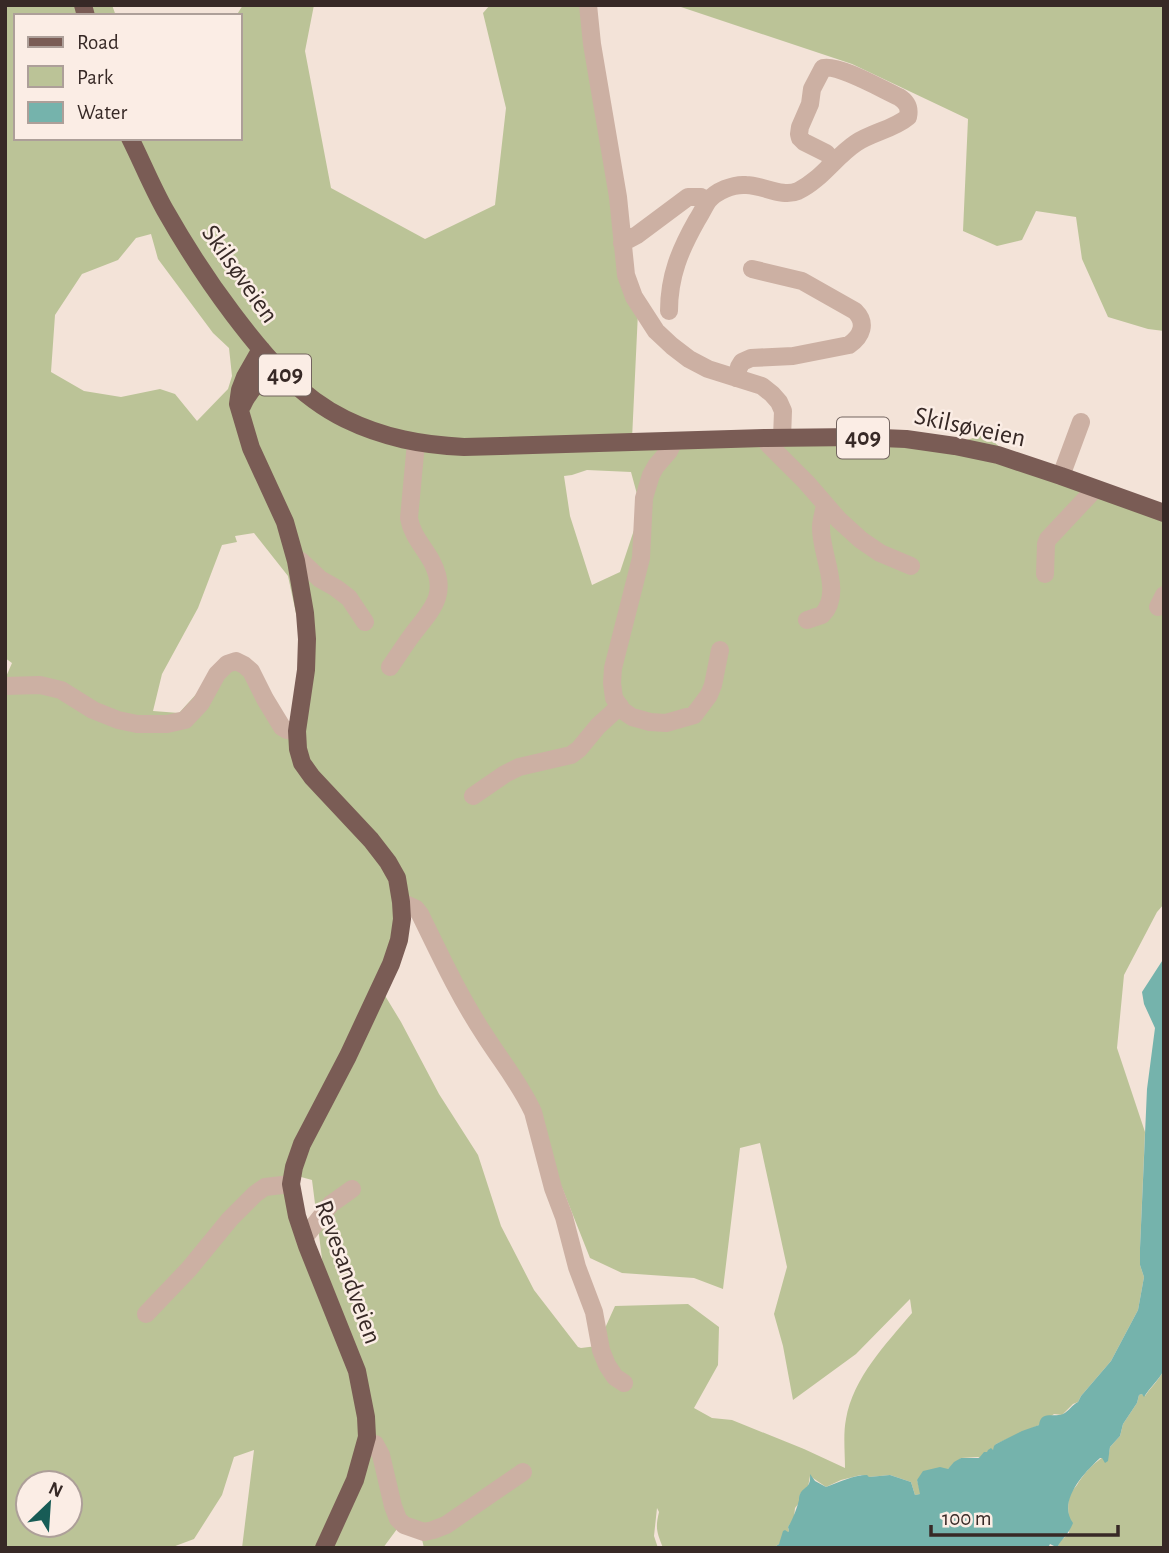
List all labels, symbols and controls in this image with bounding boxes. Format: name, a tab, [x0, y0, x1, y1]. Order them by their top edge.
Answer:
legend	[14, 14, 242, 140]
text: Road	[77, 32, 119, 53]
text: Park	[77, 67, 114, 88]
text: Water	[77, 102, 127, 123]
street label: Skilsøveien	[197, 220, 283, 328]
road number: 409	[259, 354, 311, 396]
street label: Skilsøveien	[912, 403, 1028, 451]
road number: 409	[837, 418, 889, 458]
street label: Revesandveien	[310, 1197, 386, 1347]
north arrow	[14, 1469, 84, 1539]
text: N	[46, 1479, 66, 1501]
scale bar	[931, 1494, 1118, 1538]
text: 100 m	[942, 1508, 992, 1529]

